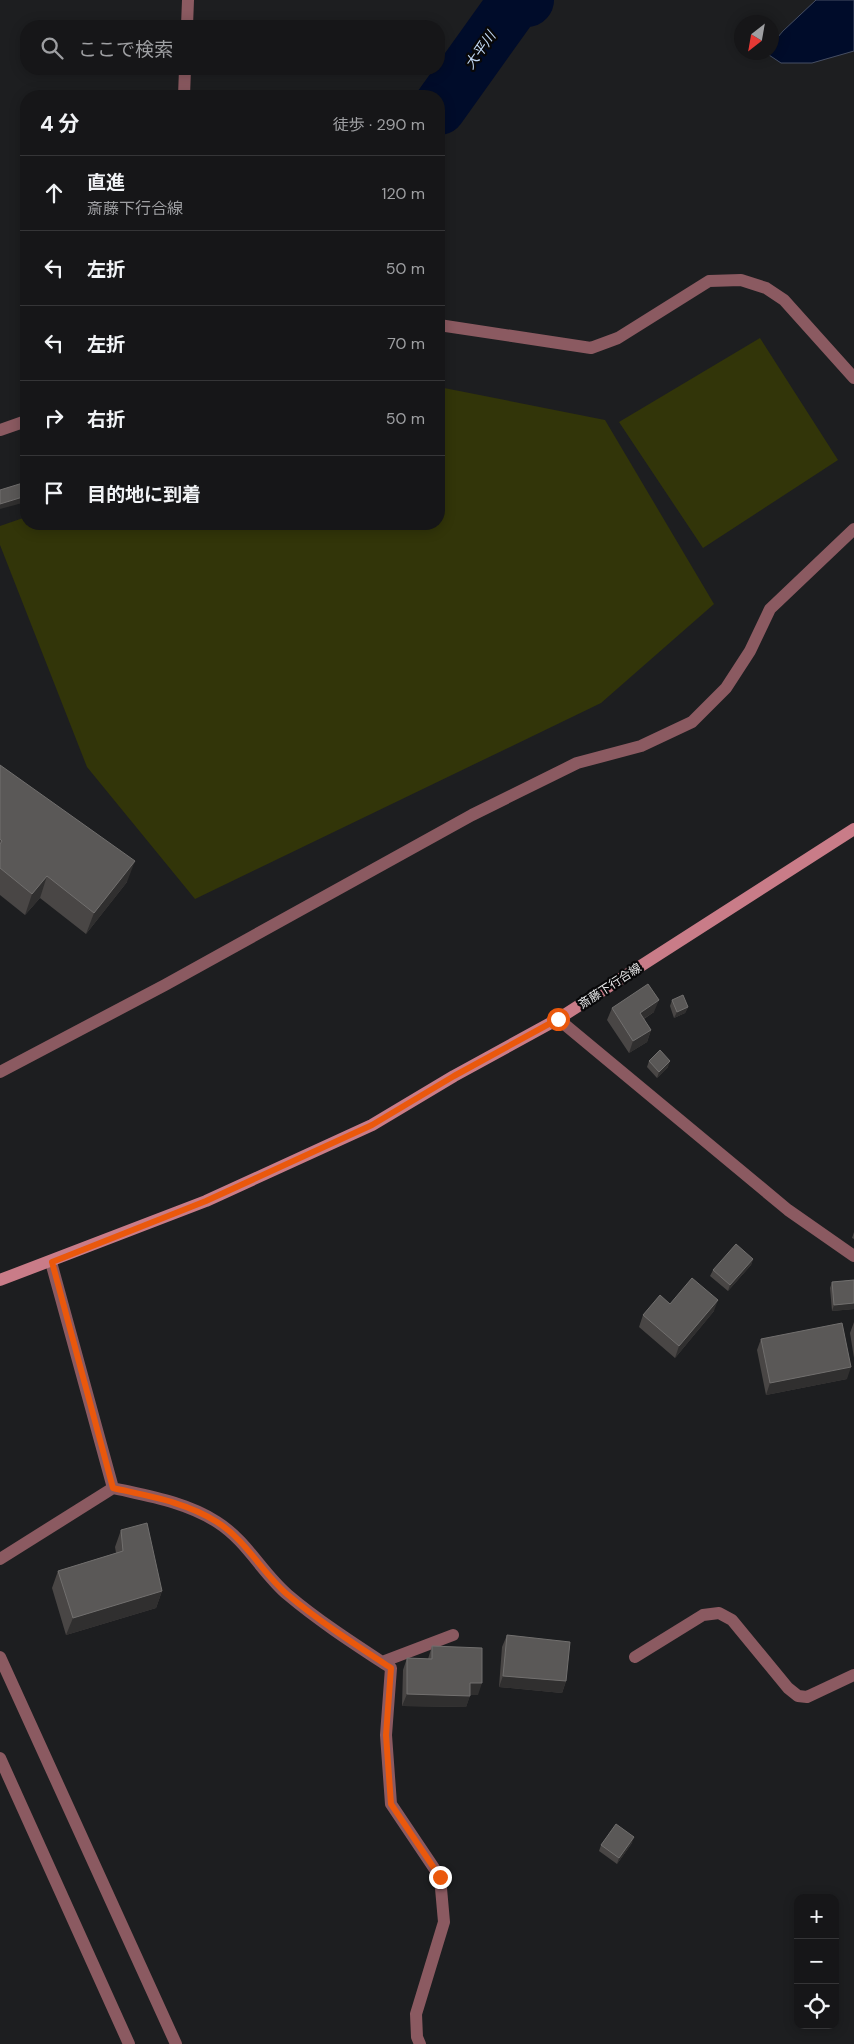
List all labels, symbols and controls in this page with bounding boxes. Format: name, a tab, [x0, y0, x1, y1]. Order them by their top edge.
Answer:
north arrow	[734, 15, 779, 60]
search box	[20, 20, 445, 75]
water label: 大平川	[461, 26, 501, 72]
icon: search	[38, 34, 66, 62]
text: ここで検索	[78, 37, 173, 62]
text: 4 分	[40, 110, 80, 138]
text: 徒歩 · 290 m	[333, 114, 425, 135]
text: 直進	[87, 170, 125, 195]
icon: ahead	[40, 179, 68, 207]
text: 120 m	[381, 183, 425, 204]
text: 斎藤下行合線	[87, 198, 183, 219]
icon: left	[40, 254, 68, 282]
text: 左折	[87, 257, 125, 282]
text: 50 m	[386, 258, 425, 279]
icon: left	[40, 329, 68, 357]
text: 左折	[87, 332, 125, 357]
text: 70 m	[387, 333, 425, 354]
icon: right	[40, 404, 68, 432]
text: 右折	[87, 407, 125, 432]
text: 50 m	[386, 408, 425, 429]
icon: arrive	[40, 479, 68, 507]
text: 目的地に到着	[87, 482, 201, 507]
street label: 斎藤下行合線	[575, 960, 645, 1012]
route start	[547, 1008, 570, 1031]
route end	[429, 1866, 452, 1889]
map controls	[794, 1894, 839, 2029]
button: +	[794, 1894, 839, 1939]
button: −	[794, 1939, 839, 1984]
button: locate	[794, 1984, 839, 2029]

